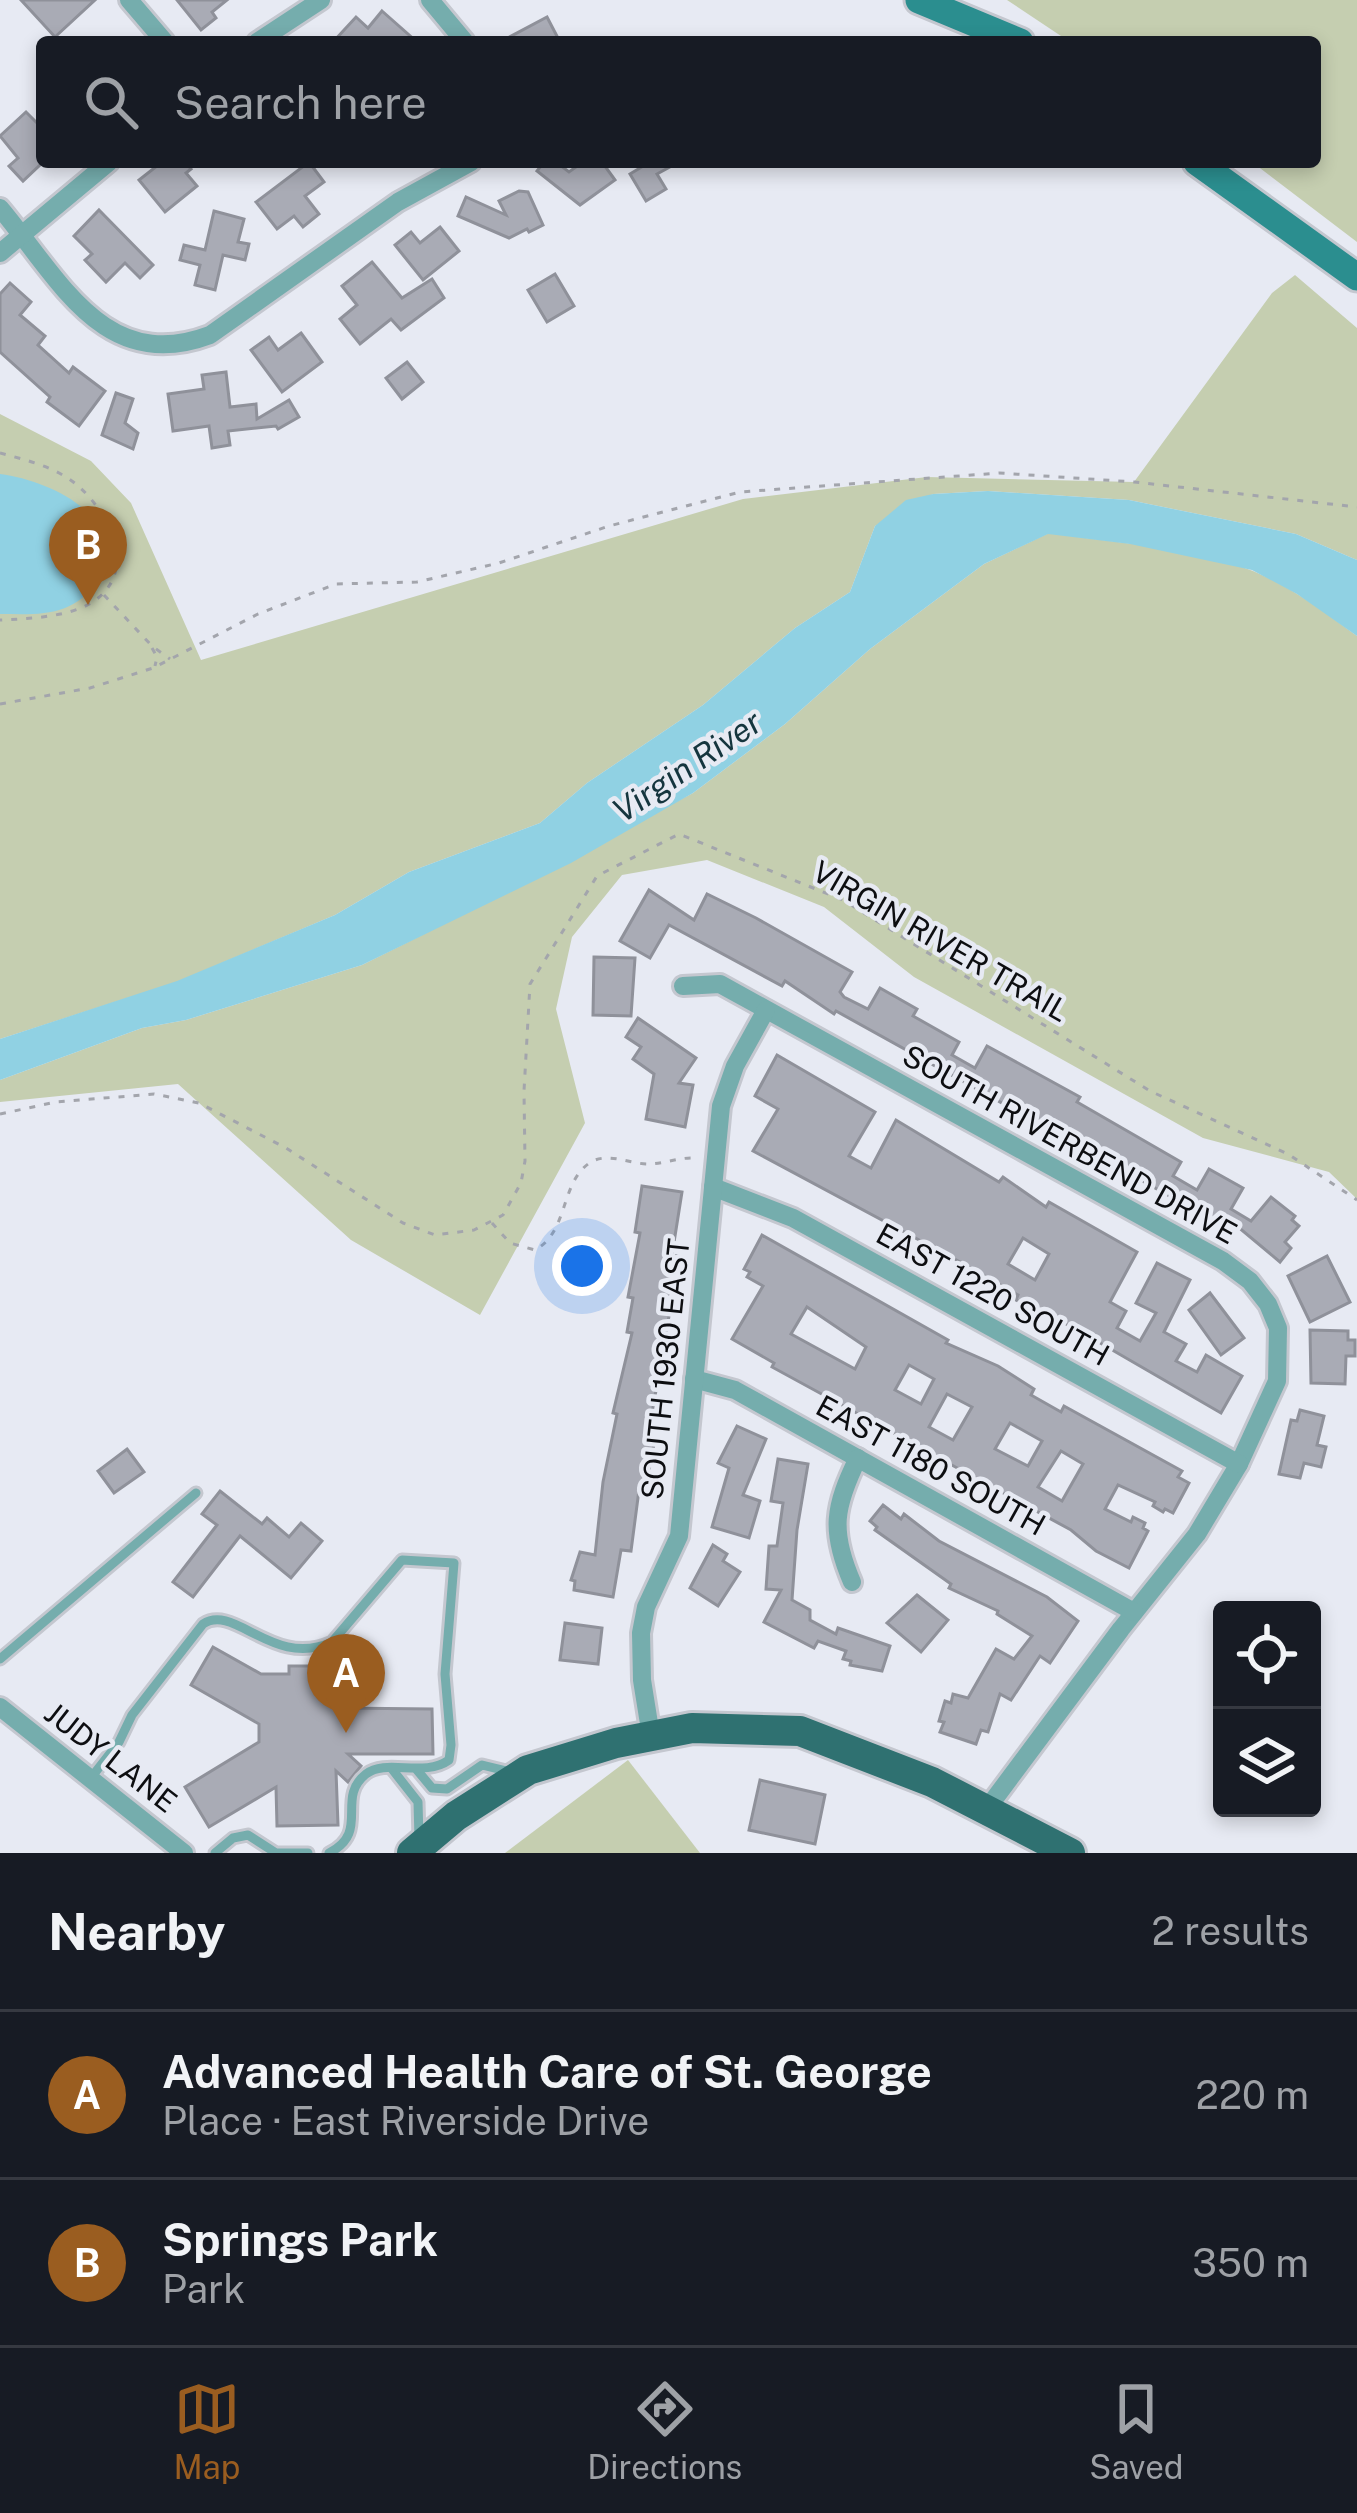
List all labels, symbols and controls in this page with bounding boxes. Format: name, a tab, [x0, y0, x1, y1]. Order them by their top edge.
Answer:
search box	[36, 36, 1321, 168]
icon: search	[78, 69, 144, 135]
text: Search here	[174, 76, 427, 129]
pin: B	[49, 506, 127, 605]
water label: Virgin River	[606, 702, 769, 830]
street label: VIRGIN RIVER TRAIL	[807, 853, 1075, 1029]
street label: SOUTH RIVERBEND DRIVE	[897, 1037, 1243, 1251]
street label: EAST 1220 SOUTH	[870, 1215, 1116, 1373]
your location	[552, 1236, 612, 1296]
street label: SOUTH 1930 EAST	[633, 1237, 697, 1501]
street label: EAST 1180 SOUTH	[810, 1387, 1052, 1543]
map controls	[1213, 1601, 1321, 1817]
button: locate	[1213, 1601, 1321, 1709]
pin: A	[307, 1634, 385, 1733]
street label: JUDY LANE	[38, 1694, 184, 1820]
button: layers	[1213, 1709, 1321, 1817]
text: Nearby	[48, 1902, 225, 1961]
text: 2 results	[1152, 1908, 1309, 1954]
text: Advanced Health Care of St. George	[162, 2045, 932, 2098]
text: A	[73, 2072, 101, 2118]
text: 220 m	[1195, 2072, 1309, 2118]
text: Place · East Riverside Drive	[162, 2098, 649, 2144]
text: Springs Park	[162, 2213, 438, 2266]
text: B	[74, 2240, 100, 2286]
text: 350 m	[1192, 2240, 1309, 2286]
text: Park	[162, 2266, 245, 2312]
tab: Map	[173, 2376, 240, 2486]
tab: Directions	[587, 2376, 742, 2486]
tab: Saved	[1089, 2376, 1184, 2486]

